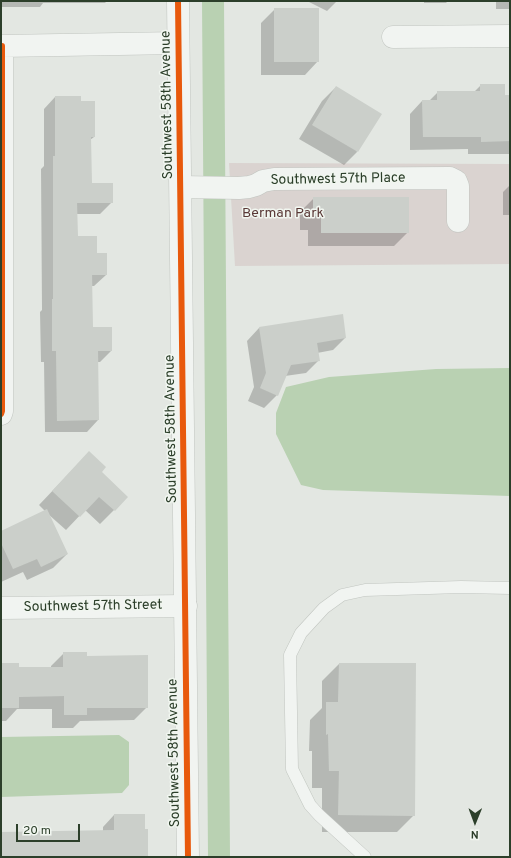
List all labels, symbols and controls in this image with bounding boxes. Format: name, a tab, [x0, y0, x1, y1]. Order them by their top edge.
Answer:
street label: Southwest 58th Avenue	[158, 30, 178, 180]
street label: Southwest 57th Place	[270, 170, 406, 190]
park label: Berman Park	[242, 206, 324, 222]
street label: Southwest 58th Avenue	[162, 354, 182, 504]
street label: Southwest 57th Street	[23, 597, 163, 617]
street label: Southwest 58th Avenue	[165, 678, 185, 828]
north arrow	[455, 802, 495, 842]
scale bar	[18, 816, 82, 842]
text: 20 m	[23, 823, 51, 839]
text: N	[471, 827, 479, 841]

